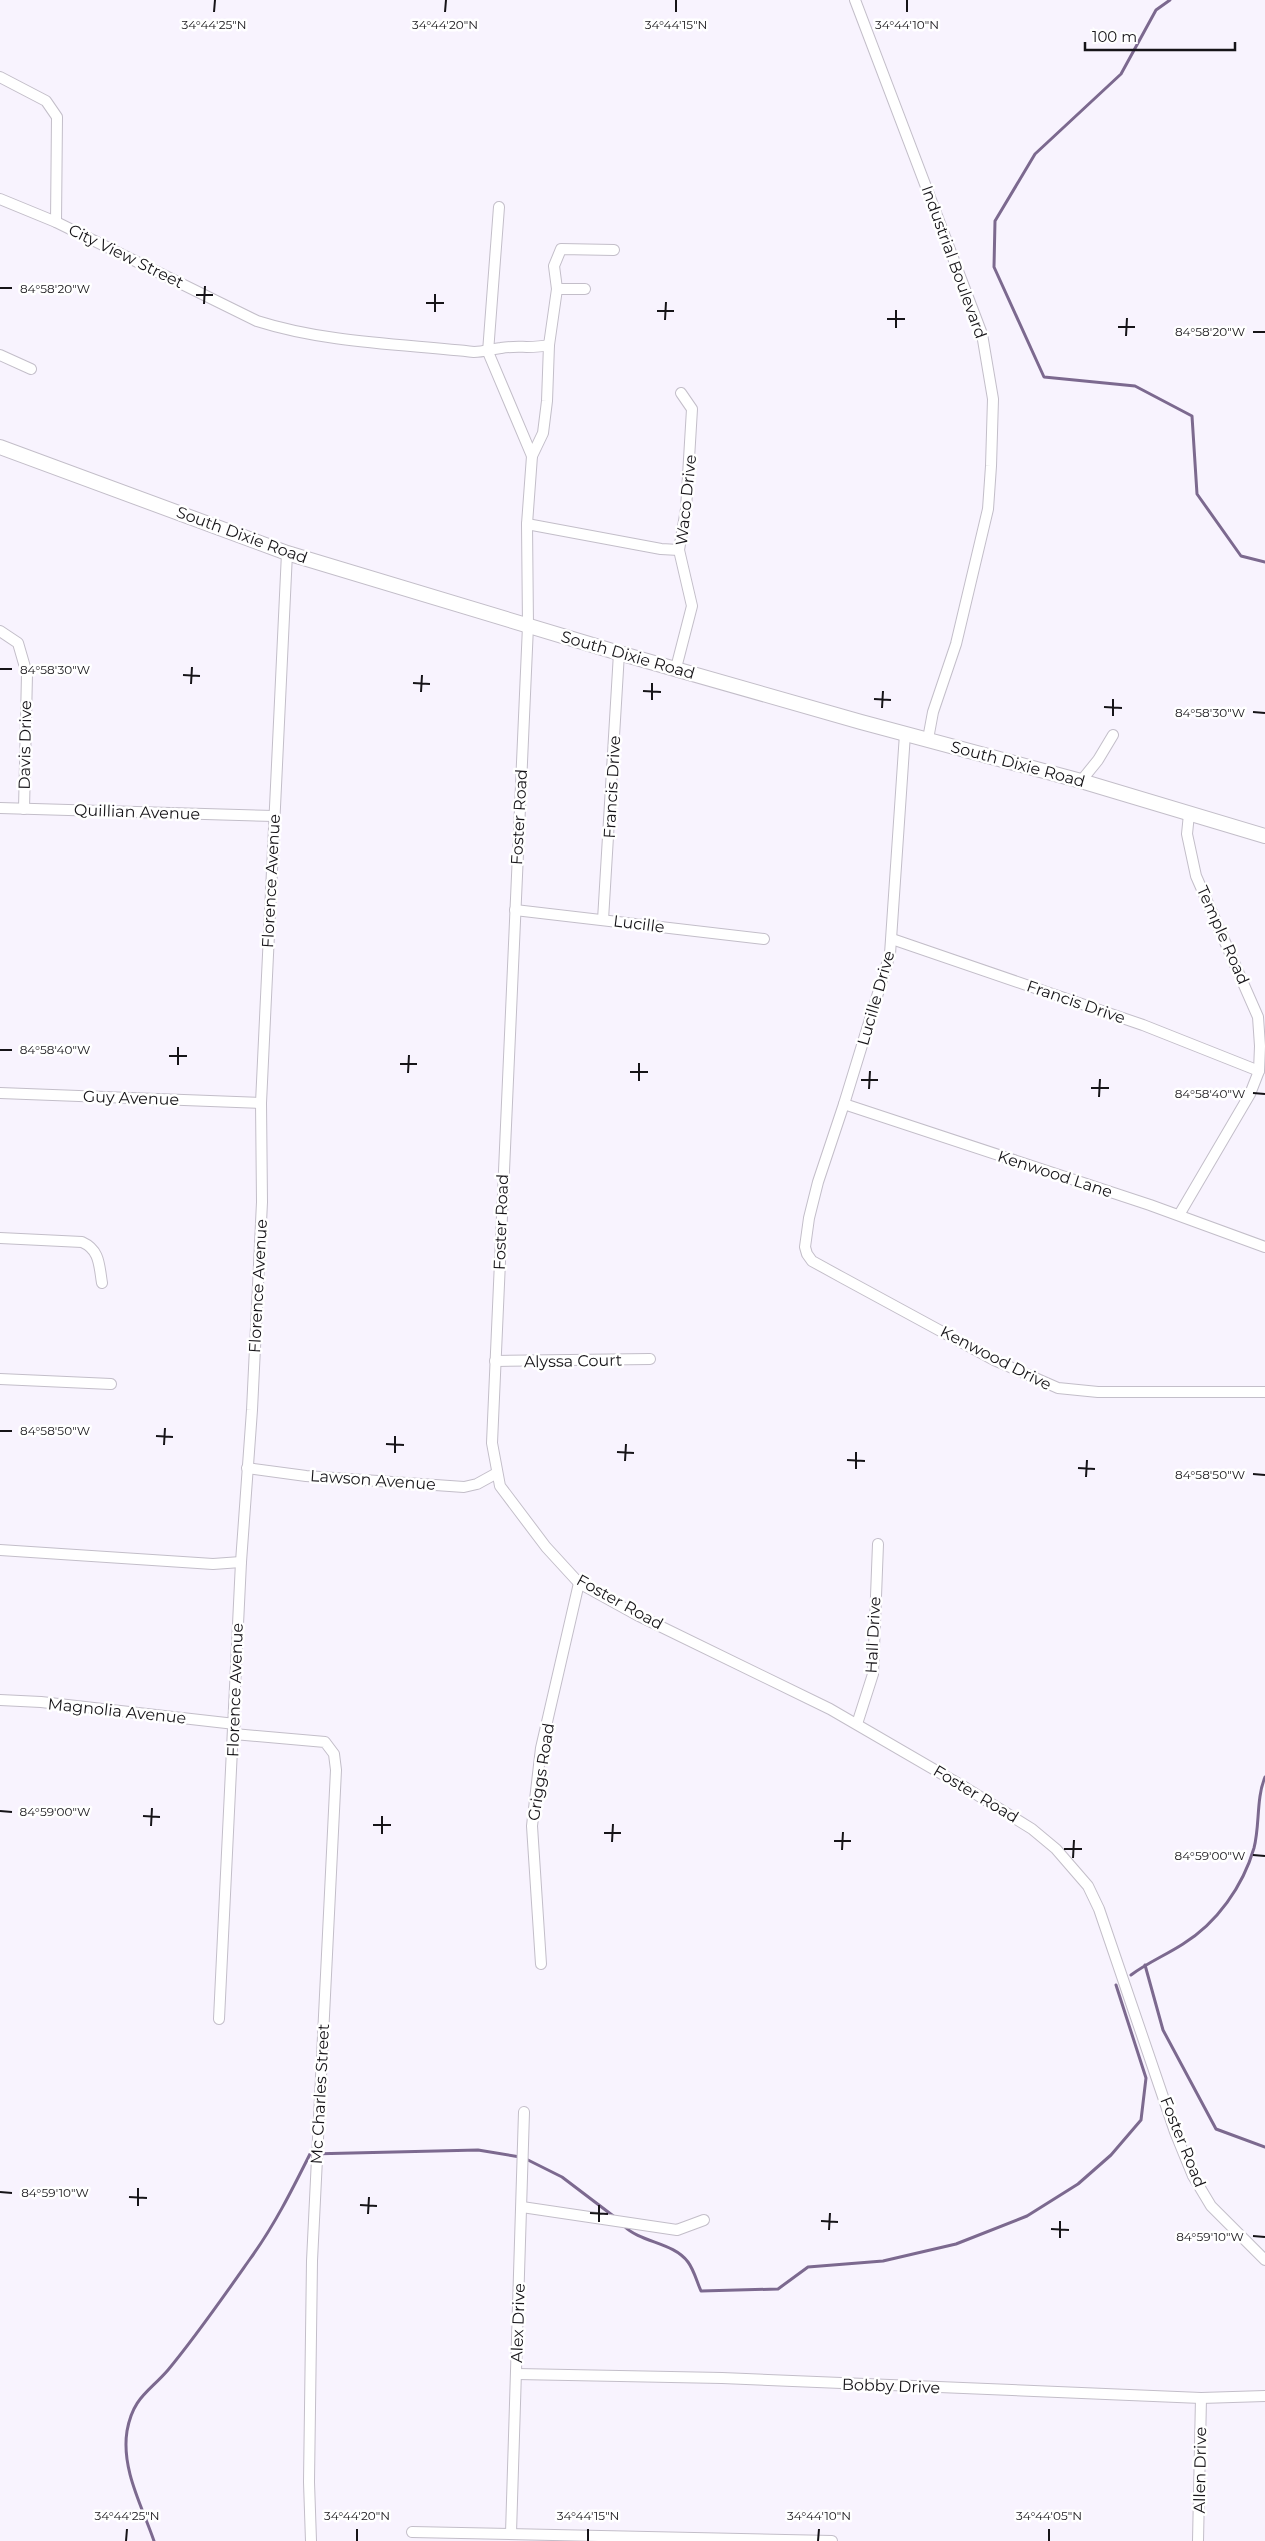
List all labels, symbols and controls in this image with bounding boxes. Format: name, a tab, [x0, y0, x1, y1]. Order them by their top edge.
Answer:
text: 34°44'25"N	[182, 17, 246, 32]
text: 34°44'20"N	[412, 17, 478, 32]
text: 34°44'15"N	[645, 17, 707, 32]
text: 34°44'10"N	[875, 17, 939, 32]
scale bar	[1085, 20, 1235, 52]
text: 100 m	[1092, 27, 1137, 46]
street label: Industrial Boulevard	[917, 183, 991, 341]
street label: City View Street	[65, 220, 187, 292]
text: 84°58'20"W	[20, 281, 90, 296]
text: 84°58'20"W	[1175, 324, 1245, 339]
street label: Waco Drive	[672, 454, 700, 546]
street label: South Dixie Road	[174, 502, 310, 568]
street label: South Dixie Road	[559, 627, 697, 683]
text: 84°58'30"W	[20, 662, 90, 677]
street label: Davis Drive	[15, 700, 35, 790]
text: 84°58'30"W	[1175, 705, 1245, 720]
street label: Francis Drive	[600, 735, 624, 839]
street label: South Dixie Road	[949, 737, 1087, 791]
street label: Foster Road	[507, 769, 531, 865]
street label: Quillian Avenue	[74, 800, 200, 824]
street label: Florence Avenue	[258, 813, 284, 949]
street label: Temple Road	[1193, 883, 1253, 987]
street label: Lucille	[612, 911, 666, 937]
street label: Lucille Drive	[853, 948, 899, 1048]
street label: Francis Drive	[1024, 976, 1128, 1028]
text: 84°58'40"W	[20, 1042, 90, 1057]
text: 84°58'40"W	[1175, 1086, 1245, 1101]
street label: Guy Avenue	[83, 1087, 179, 1109]
street label: Kenwood Lane	[995, 1146, 1115, 1202]
street label: Foster Road	[490, 1174, 512, 1270]
street label: Florence Avenue	[245, 1218, 271, 1354]
street label: Kenwood Drive	[937, 1322, 1055, 1394]
street label: Alyssa Court	[524, 1351, 623, 1371]
text: 84°58'50"W	[20, 1423, 90, 1438]
street label: Lawson Avenue	[310, 1466, 436, 1494]
text: 84°58'50"W	[1175, 1467, 1245, 1482]
street label: Foster Road	[573, 1570, 667, 1634]
street label: Hall Drive	[861, 1596, 885, 1674]
street label: Florence Avenue	[223, 1623, 247, 1757]
street label: Magnolia Avenue	[47, 1694, 187, 1728]
street label: Griggs Road	[524, 1722, 558, 1822]
street label: Foster Road	[930, 1761, 1022, 1827]
text: 84°59'00"W	[20, 1804, 90, 1819]
text: 84°59'00"W	[1175, 1848, 1245, 1863]
street label: Mc Charles Street	[307, 2023, 333, 2165]
street label: Foster Road	[1156, 2094, 1210, 2190]
text: 84°59'10"W	[21, 2185, 89, 2200]
text: 84°59'10"W	[1176, 2229, 1244, 2244]
street label: Alex Drive	[507, 2283, 529, 2363]
street label: Bobby Drive	[842, 2375, 940, 2397]
street label: Allen Drive	[1190, 2427, 1210, 2513]
text: 34°44'25"N	[95, 2508, 159, 2523]
text: 34°44'20"N	[324, 2508, 390, 2523]
text: 34°44'15"N	[557, 2508, 619, 2523]
text: 34°44'10"N	[787, 2508, 851, 2523]
text: 34°44'05"N	[1016, 2508, 1082, 2523]

